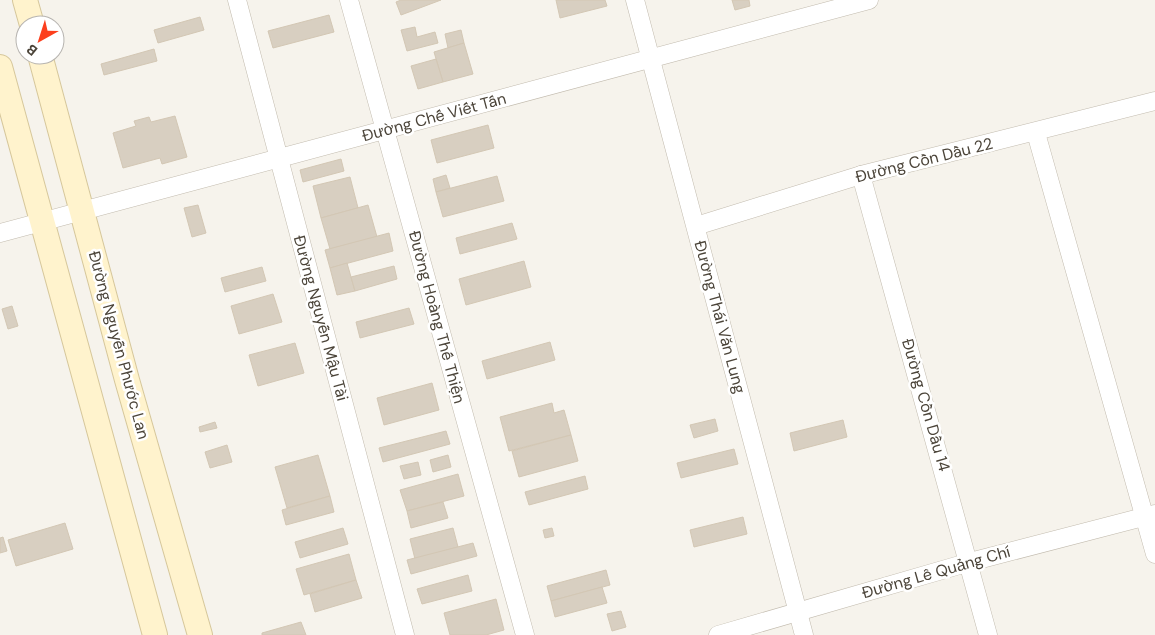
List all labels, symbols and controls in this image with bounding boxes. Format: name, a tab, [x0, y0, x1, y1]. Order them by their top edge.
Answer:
north arrow	[15, 15, 65, 65]
text: B	[23, 40, 41, 60]
street label: Đường Chế Viết Tấn	[360, 88, 508, 146]
street label: Đường Cồn Dầu 22	[853, 133, 995, 187]
street label: Đường Hoàng Thế Thiện	[404, 228, 470, 406]
street label: Đường Nguyễn Mậu Tài	[289, 233, 353, 403]
street label: Đường Thái Văn Lung	[689, 238, 751, 396]
street label: Đường Nguyễn Phước Lan	[84, 249, 154, 441]
street label: Đường Cồn Dầu 14	[897, 336, 955, 474]
street label: Đường Lê Quảng Chí	[859, 541, 1013, 603]

